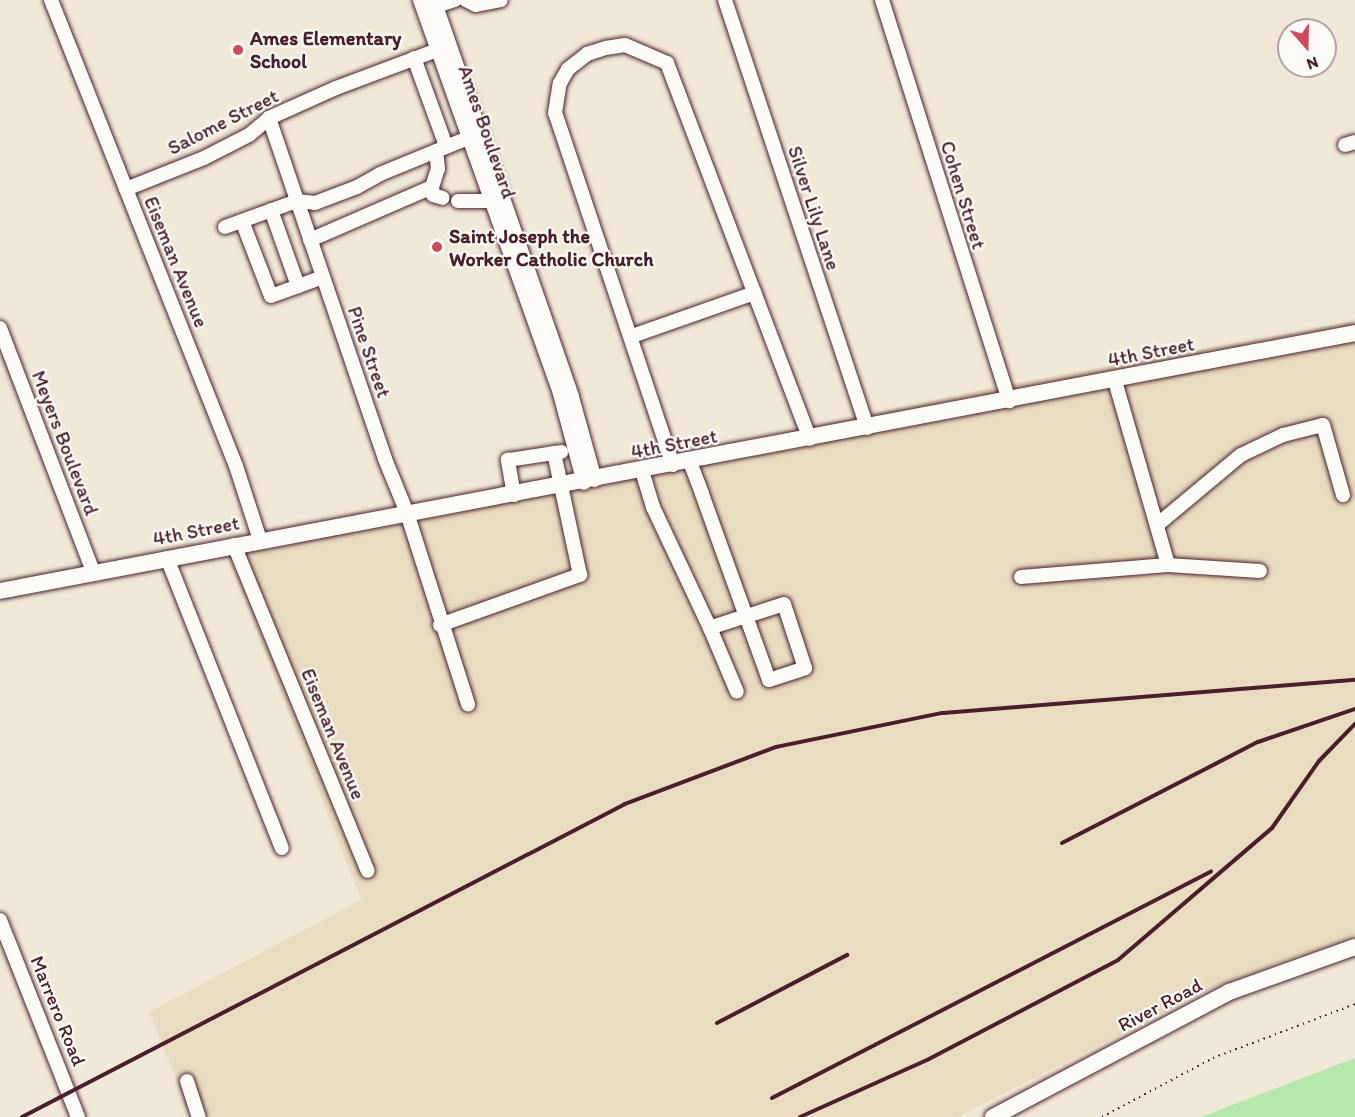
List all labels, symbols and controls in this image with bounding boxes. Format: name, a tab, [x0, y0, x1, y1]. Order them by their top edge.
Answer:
north arrow	[1277, 18, 1337, 78]
place label: Ames Elementary School	[250, 27, 401, 74]
marker: Ames Elementary School	[231, 43, 245, 57]
text: N	[1304, 53, 1321, 74]
street label: Ames Boulevard	[453, 62, 521, 202]
street label: Salome Street	[164, 84, 282, 160]
street label: Cohen Street	[935, 138, 991, 252]
street label: Silver Lily Lane	[783, 143, 845, 273]
street label: Eiseman Avenue	[139, 193, 213, 331]
place label: Saint Joseph the Worker Catholic Church	[449, 224, 654, 271]
marker: Saint Joseph the Worker Catholic Church	[430, 240, 444, 254]
street label: Pine Street	[342, 303, 396, 401]
street label: 4th Street	[1106, 332, 1196, 372]
street label: Meyers Boulevard	[26, 367, 104, 519]
street label: 4th Street	[629, 424, 719, 464]
street label: 4th Street	[151, 511, 241, 551]
street label: Eiseman Avenue	[296, 665, 370, 803]
street label: Marrero Road	[25, 952, 91, 1070]
street label: River Road	[1114, 973, 1206, 1037]

